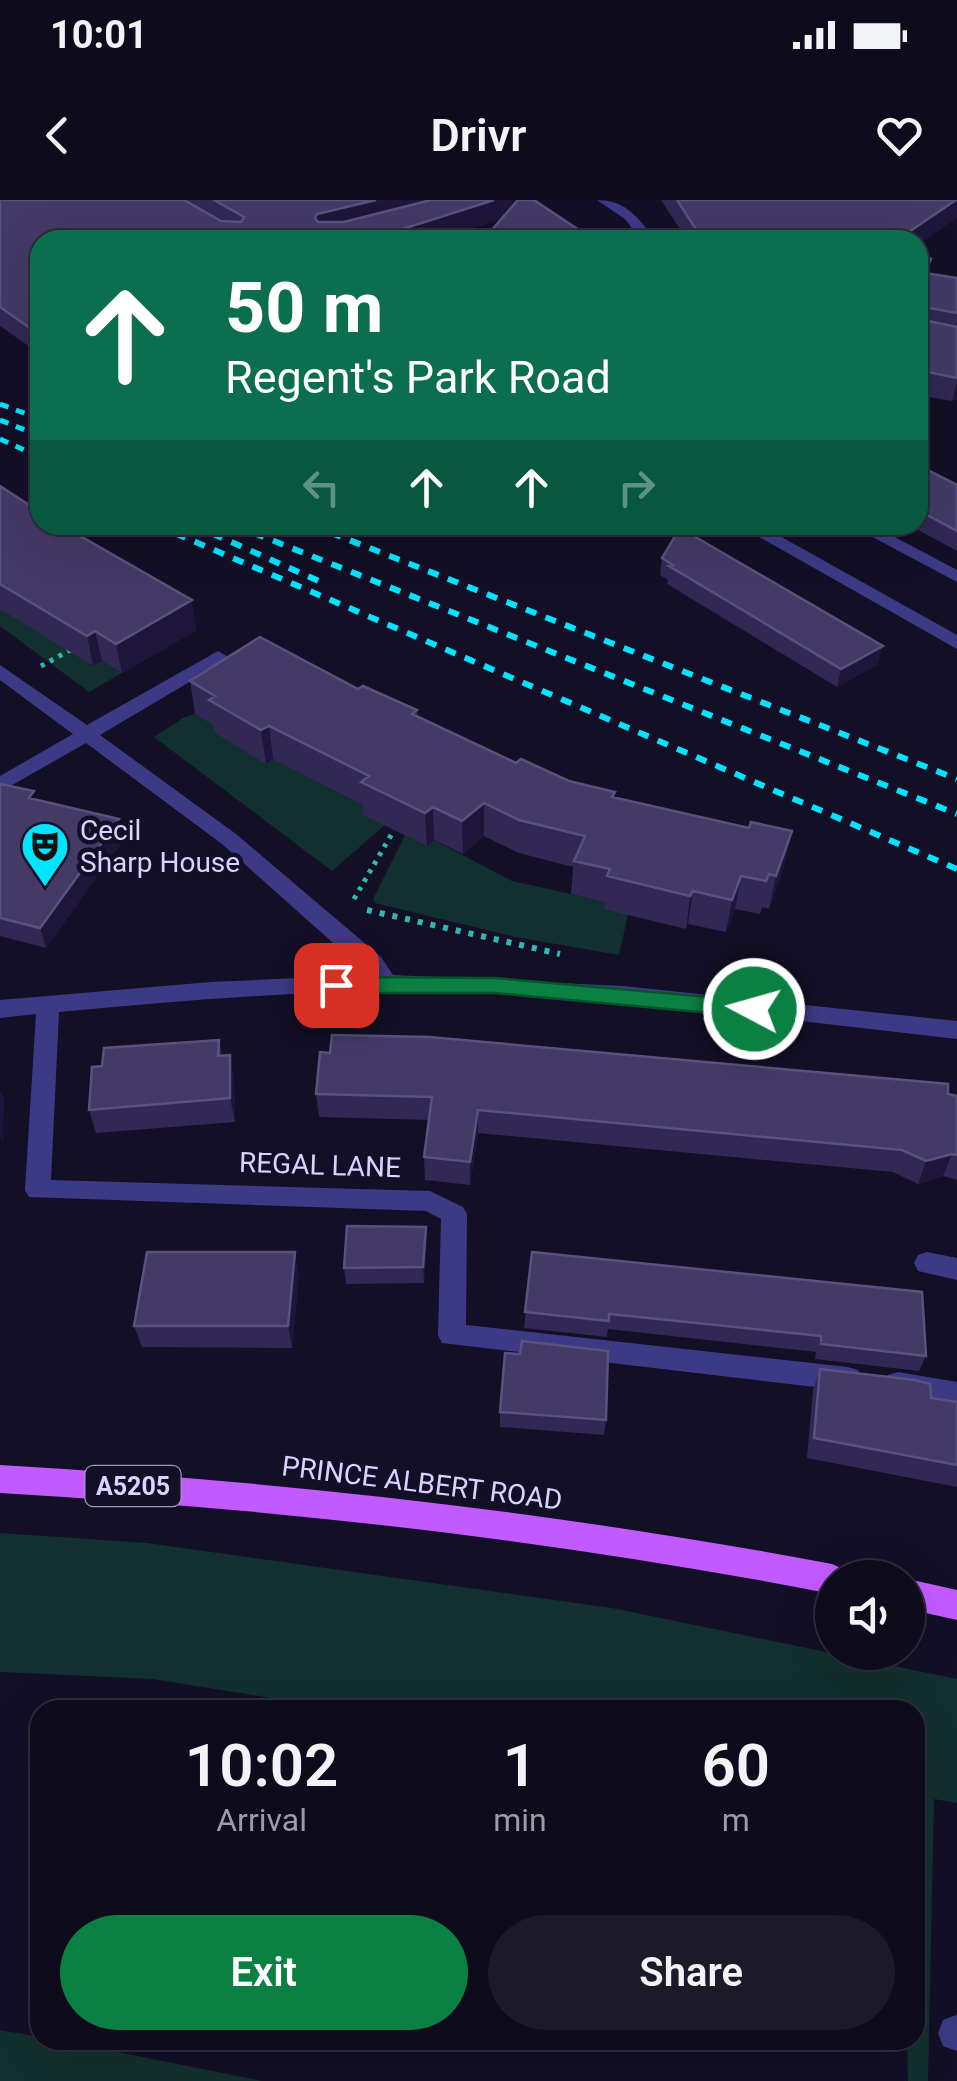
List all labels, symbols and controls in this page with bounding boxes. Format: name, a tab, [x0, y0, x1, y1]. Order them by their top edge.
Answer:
text: 10:01	[50, 13, 148, 57]
icon: back	[30, 108, 85, 163]
icon: heart	[872, 108, 927, 163]
text: Drivr	[431, 109, 526, 162]
text: 50 m	[225, 267, 383, 349]
icon: ahead	[60, 270, 190, 400]
text: Regent's Park Road	[225, 351, 611, 404]
icon: left	[294, 460, 349, 515]
icon: ahead	[399, 460, 454, 515]
icon: ahead	[504, 460, 559, 515]
icon: right	[609, 460, 664, 515]
place label: Cecil Sharp House	[80, 814, 240, 879]
theatre icon: Cecil Sharp House	[19, 820, 71, 888]
pin	[294, 943, 379, 1028]
position arrow	[702, 957, 806, 1061]
icon: arrive	[309, 958, 364, 1013]
street label: REGAL LANE	[238, 1146, 402, 1184]
street label: PRINCE ALBERT ROAD	[280, 1449, 564, 1517]
road number: A5205	[86, 1466, 180, 1506]
map controls	[815, 1560, 925, 1670]
button: sound	[815, 1560, 925, 1670]
text: 10:02	[185, 1730, 338, 1801]
text: 1	[503, 1730, 537, 1801]
text: 60	[702, 1730, 770, 1801]
text: Arrival	[216, 1801, 307, 1839]
text: min	[493, 1801, 547, 1839]
text: m	[722, 1801, 750, 1839]
button: Exit	[60, 1915, 468, 2030]
button: Share	[488, 1915, 895, 2030]

